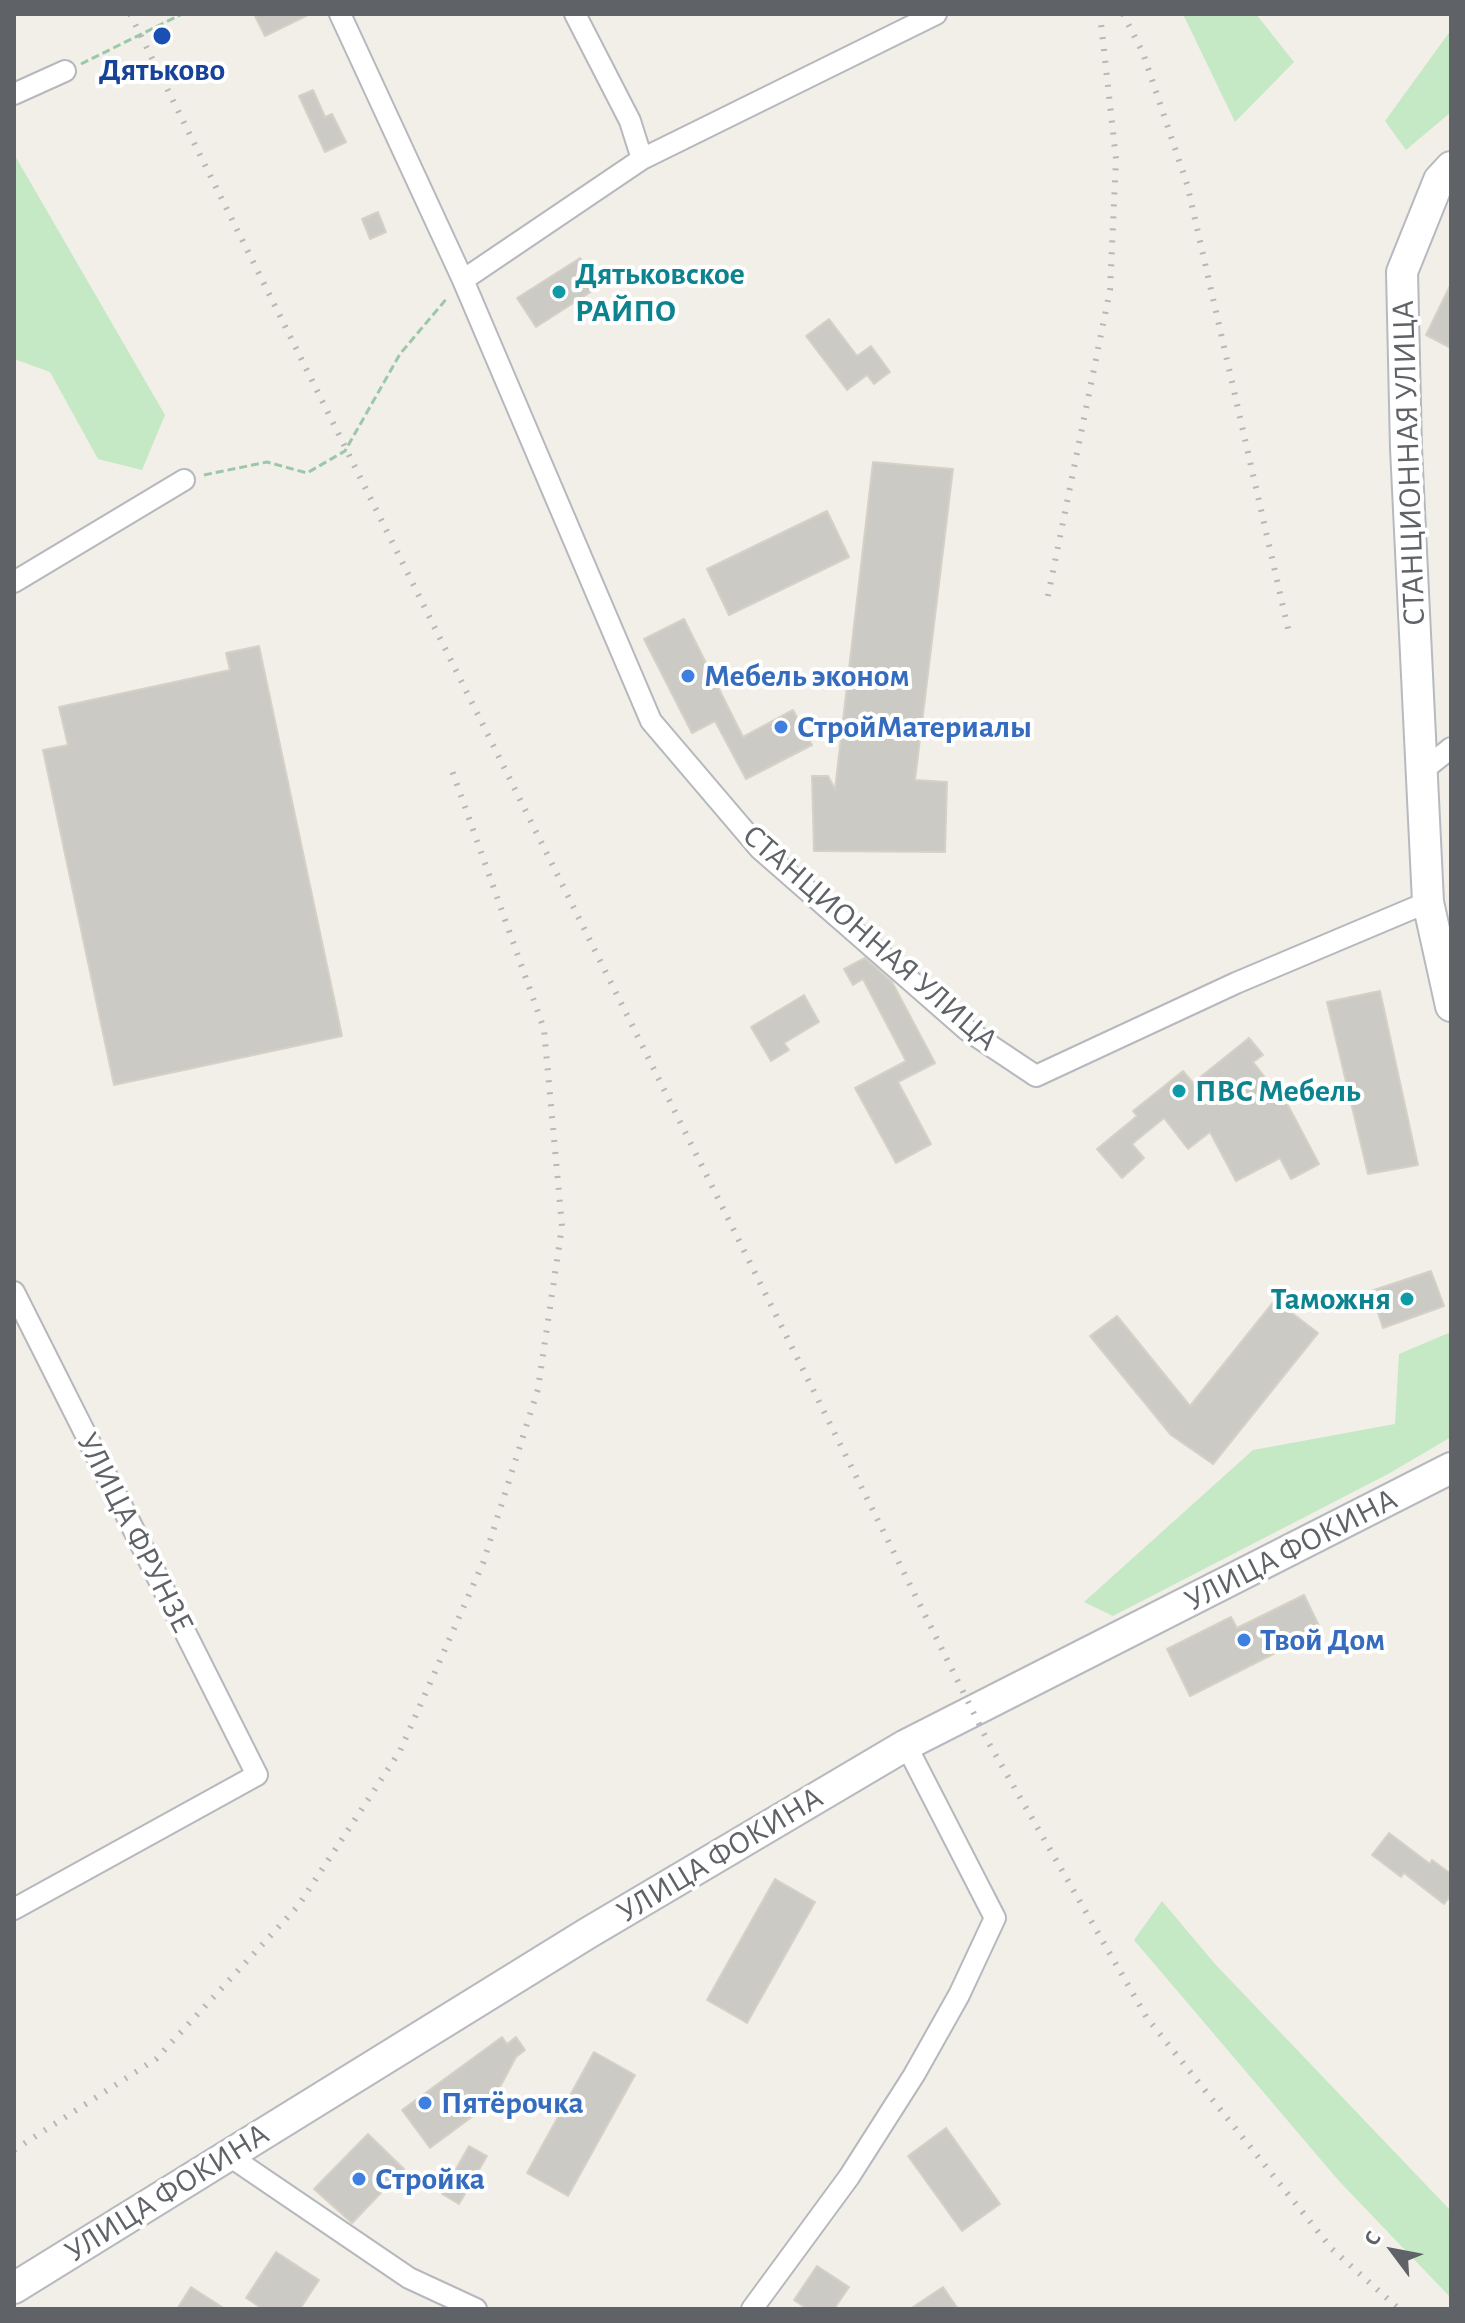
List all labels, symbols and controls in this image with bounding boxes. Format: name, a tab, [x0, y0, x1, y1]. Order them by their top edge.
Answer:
marker: Дятьково	[151, 25, 173, 47]
place label: Дятьково	[99, 51, 225, 89]
place label: Дятьковское РАЙПО	[575, 255, 745, 330]
marker: Дятьковское РАЙПО	[550, 283, 568, 301]
street label: СТАНЦИОННАЯ УЛИЦА	[1384, 300, 1434, 626]
place label: Мебель эконом	[704, 657, 910, 695]
marker: Мебель эконом	[679, 667, 697, 685]
place label: СтройМатериалы	[797, 708, 1032, 746]
marker: СтройМатериалы	[772, 718, 790, 736]
street label: СТАНЦИОННАЯ УЛИЦА	[734, 817, 1006, 1059]
place label: ПВС Мебель	[1195, 1072, 1361, 1110]
marker: ПВС Мебель	[1170, 1082, 1188, 1100]
place label: Таможня	[1271, 1280, 1391, 1318]
marker: Таможня	[1398, 1290, 1416, 1308]
street label: УЛИЦА ФРУНЗЕ	[68, 1426, 202, 1640]
street label: УЛИЦА ФОКИНА	[1178, 1480, 1404, 1620]
place label: Твой Дом	[1260, 1621, 1385, 1659]
marker: Твой Дом	[1235, 1631, 1253, 1649]
street label: УЛИЦА ФОКИНА	[610, 1779, 830, 1931]
place label: Пятёрочка	[441, 2084, 584, 2122]
marker: Пятёрочка	[416, 2094, 434, 2112]
street label: УЛИЦА ФОКИНА	[58, 2115, 276, 2271]
place label: Стройка	[375, 2160, 485, 2198]
marker: Стройка	[350, 2170, 368, 2188]
north arrow	[1353, 2211, 1433, 2291]
text: С	[1360, 2227, 1385, 2249]

